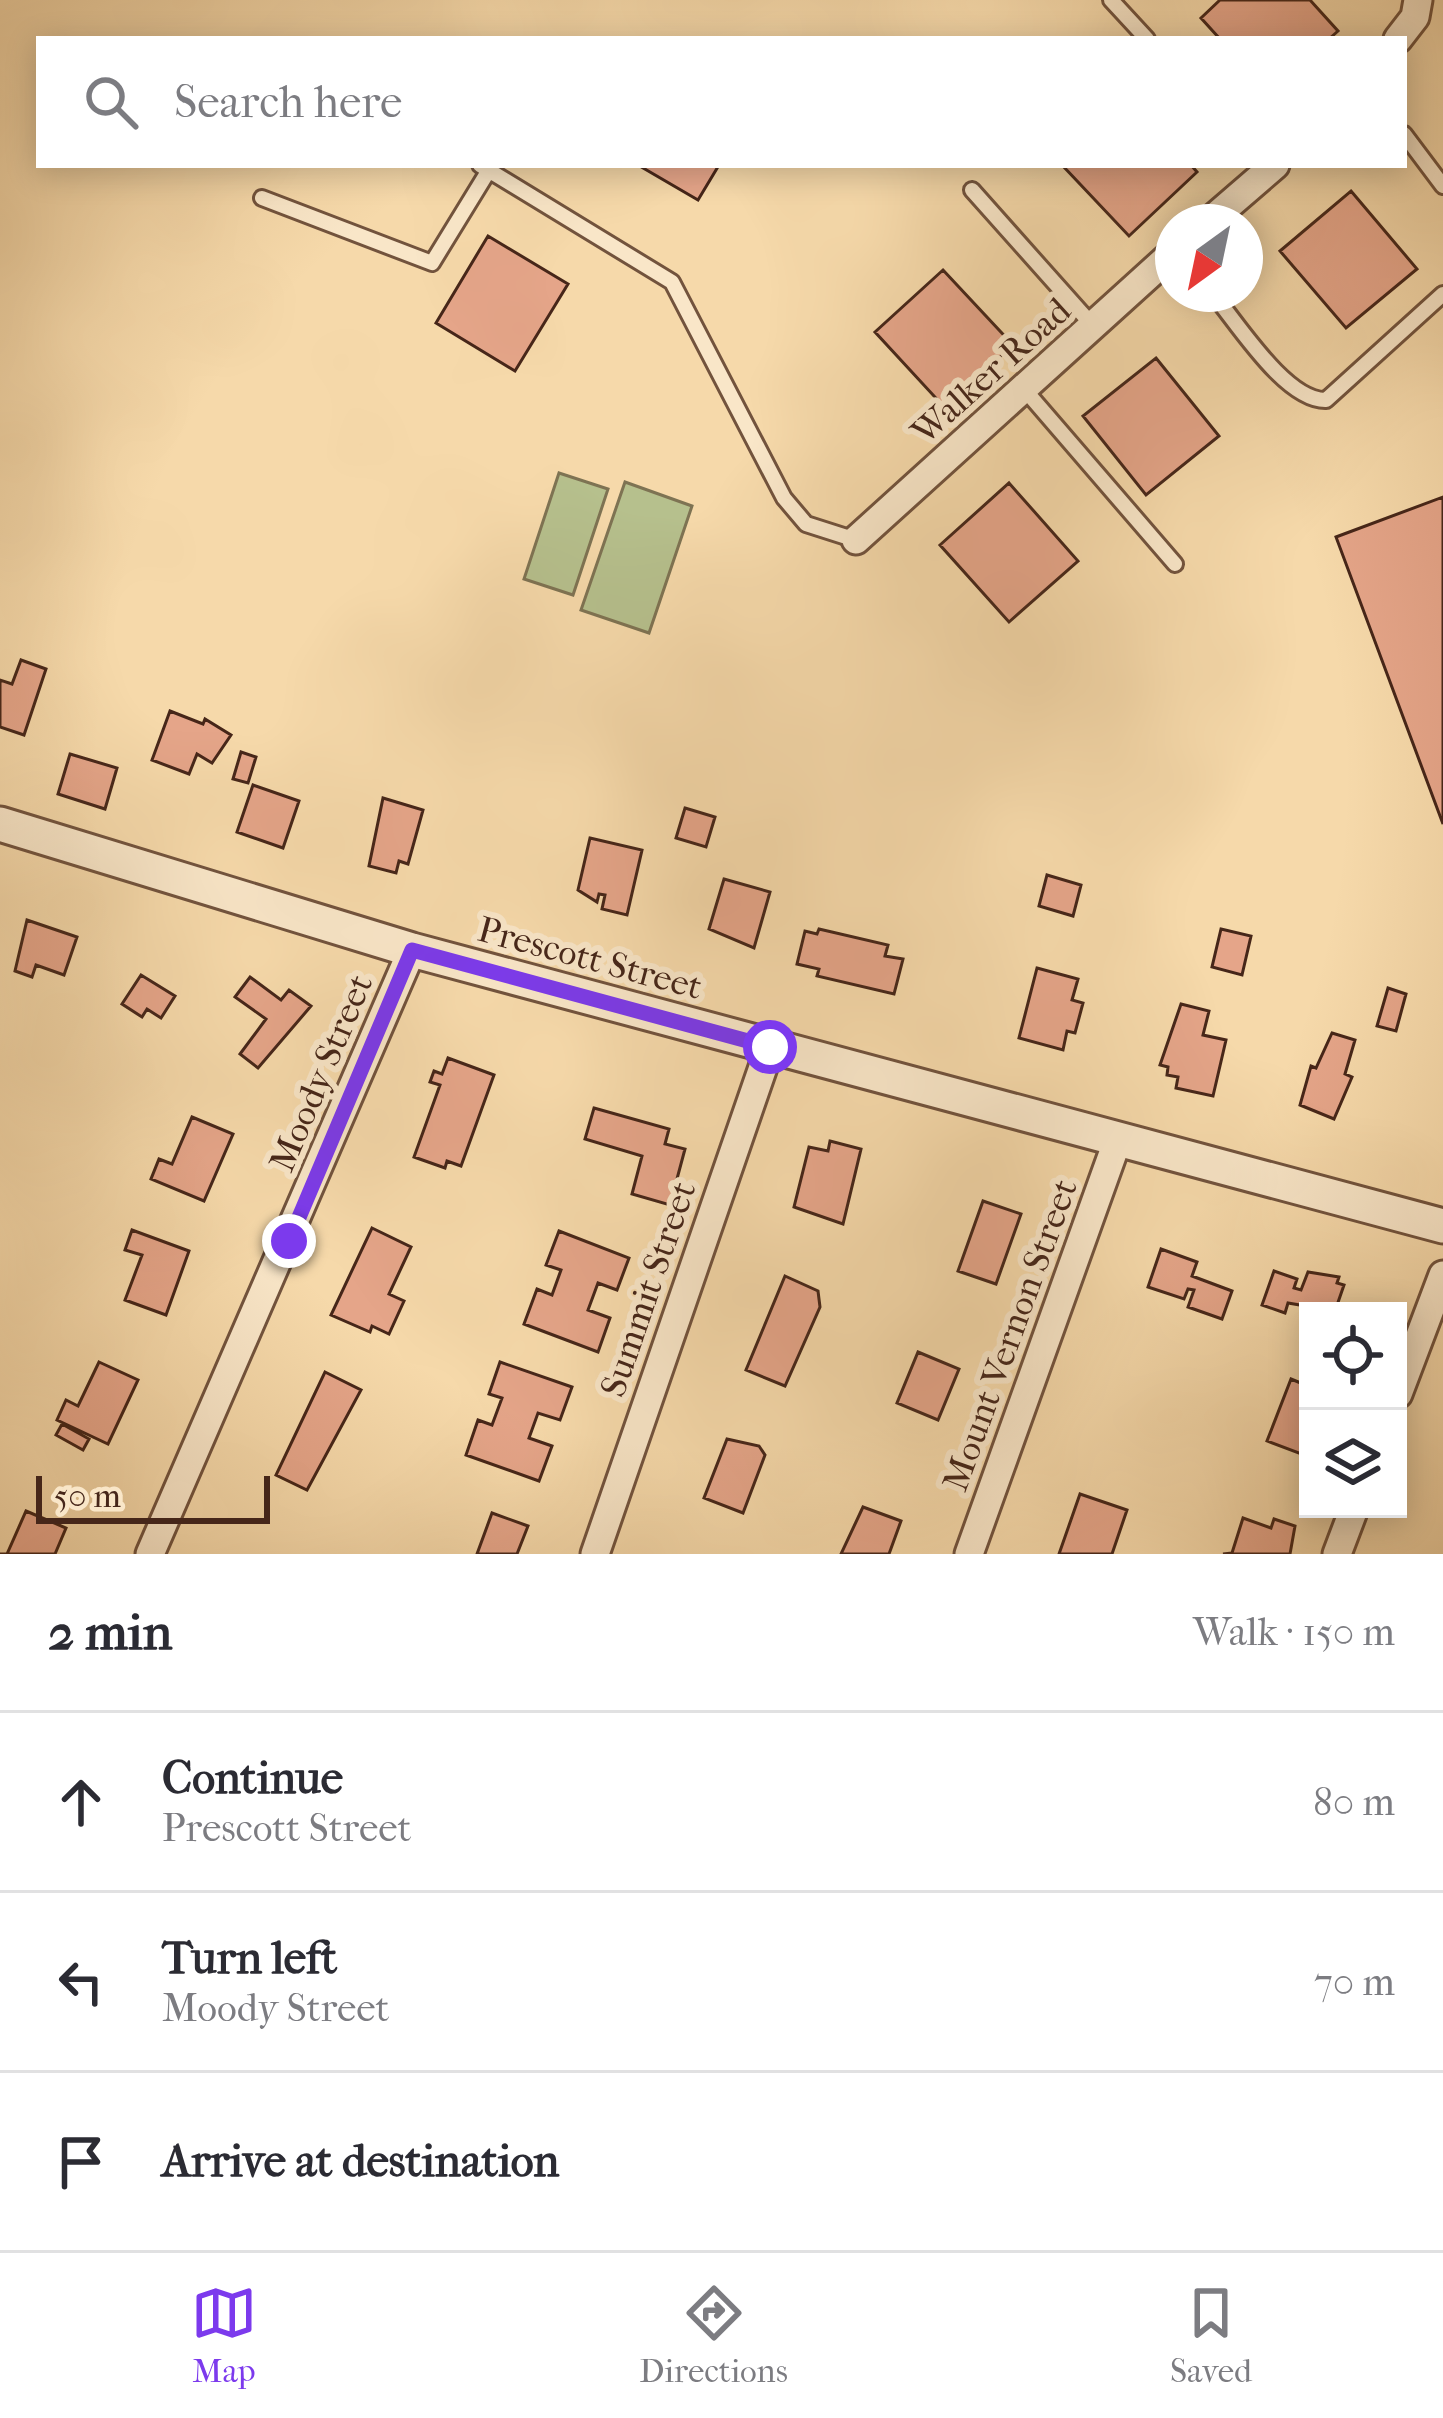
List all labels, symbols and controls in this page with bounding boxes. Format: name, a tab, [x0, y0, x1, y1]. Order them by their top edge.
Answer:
search box	[36, 36, 1407, 168]
icon: search	[78, 69, 144, 135]
text: Search here	[174, 76, 402, 129]
north arrow	[1155, 204, 1263, 312]
street label: Walker Road	[902, 289, 1079, 454]
street label: Prescott Street	[473, 908, 707, 1008]
street label: Moody Street	[261, 968, 381, 1178]
route start	[743, 1020, 797, 1074]
street label: Mount Vernon Street	[934, 1173, 1086, 1497]
street label: Summit Street	[592, 1176, 704, 1402]
route end	[262, 1214, 316, 1268]
map controls	[1299, 1302, 1407, 1518]
button: locate	[1299, 1302, 1407, 1410]
button: layers	[1299, 1410, 1407, 1518]
scale bar	[36, 1470, 270, 1523]
text: 50 m	[54, 1477, 121, 1516]
text: 2 min	[48, 1602, 172, 1662]
text: Walk · 150 m	[1193, 1609, 1395, 1655]
text: Continue	[162, 1752, 343, 1805]
icon: ahead	[48, 1769, 114, 1835]
text: 80 m	[1313, 1779, 1395, 1825]
text: Prescott Street	[162, 1805, 411, 1851]
text: Turn left	[162, 1932, 337, 1985]
icon: left	[48, 1949, 114, 2015]
text: 70 m	[1314, 1959, 1395, 2005]
text: Moody Street	[162, 1985, 390, 2031]
icon: arrive	[48, 2129, 114, 2195]
text: Arrive at destination	[162, 2135, 559, 2188]
tab: Map	[191, 2280, 257, 2391]
tab: Directions	[639, 2280, 788, 2391]
tab: Saved	[1170, 2280, 1252, 2391]

